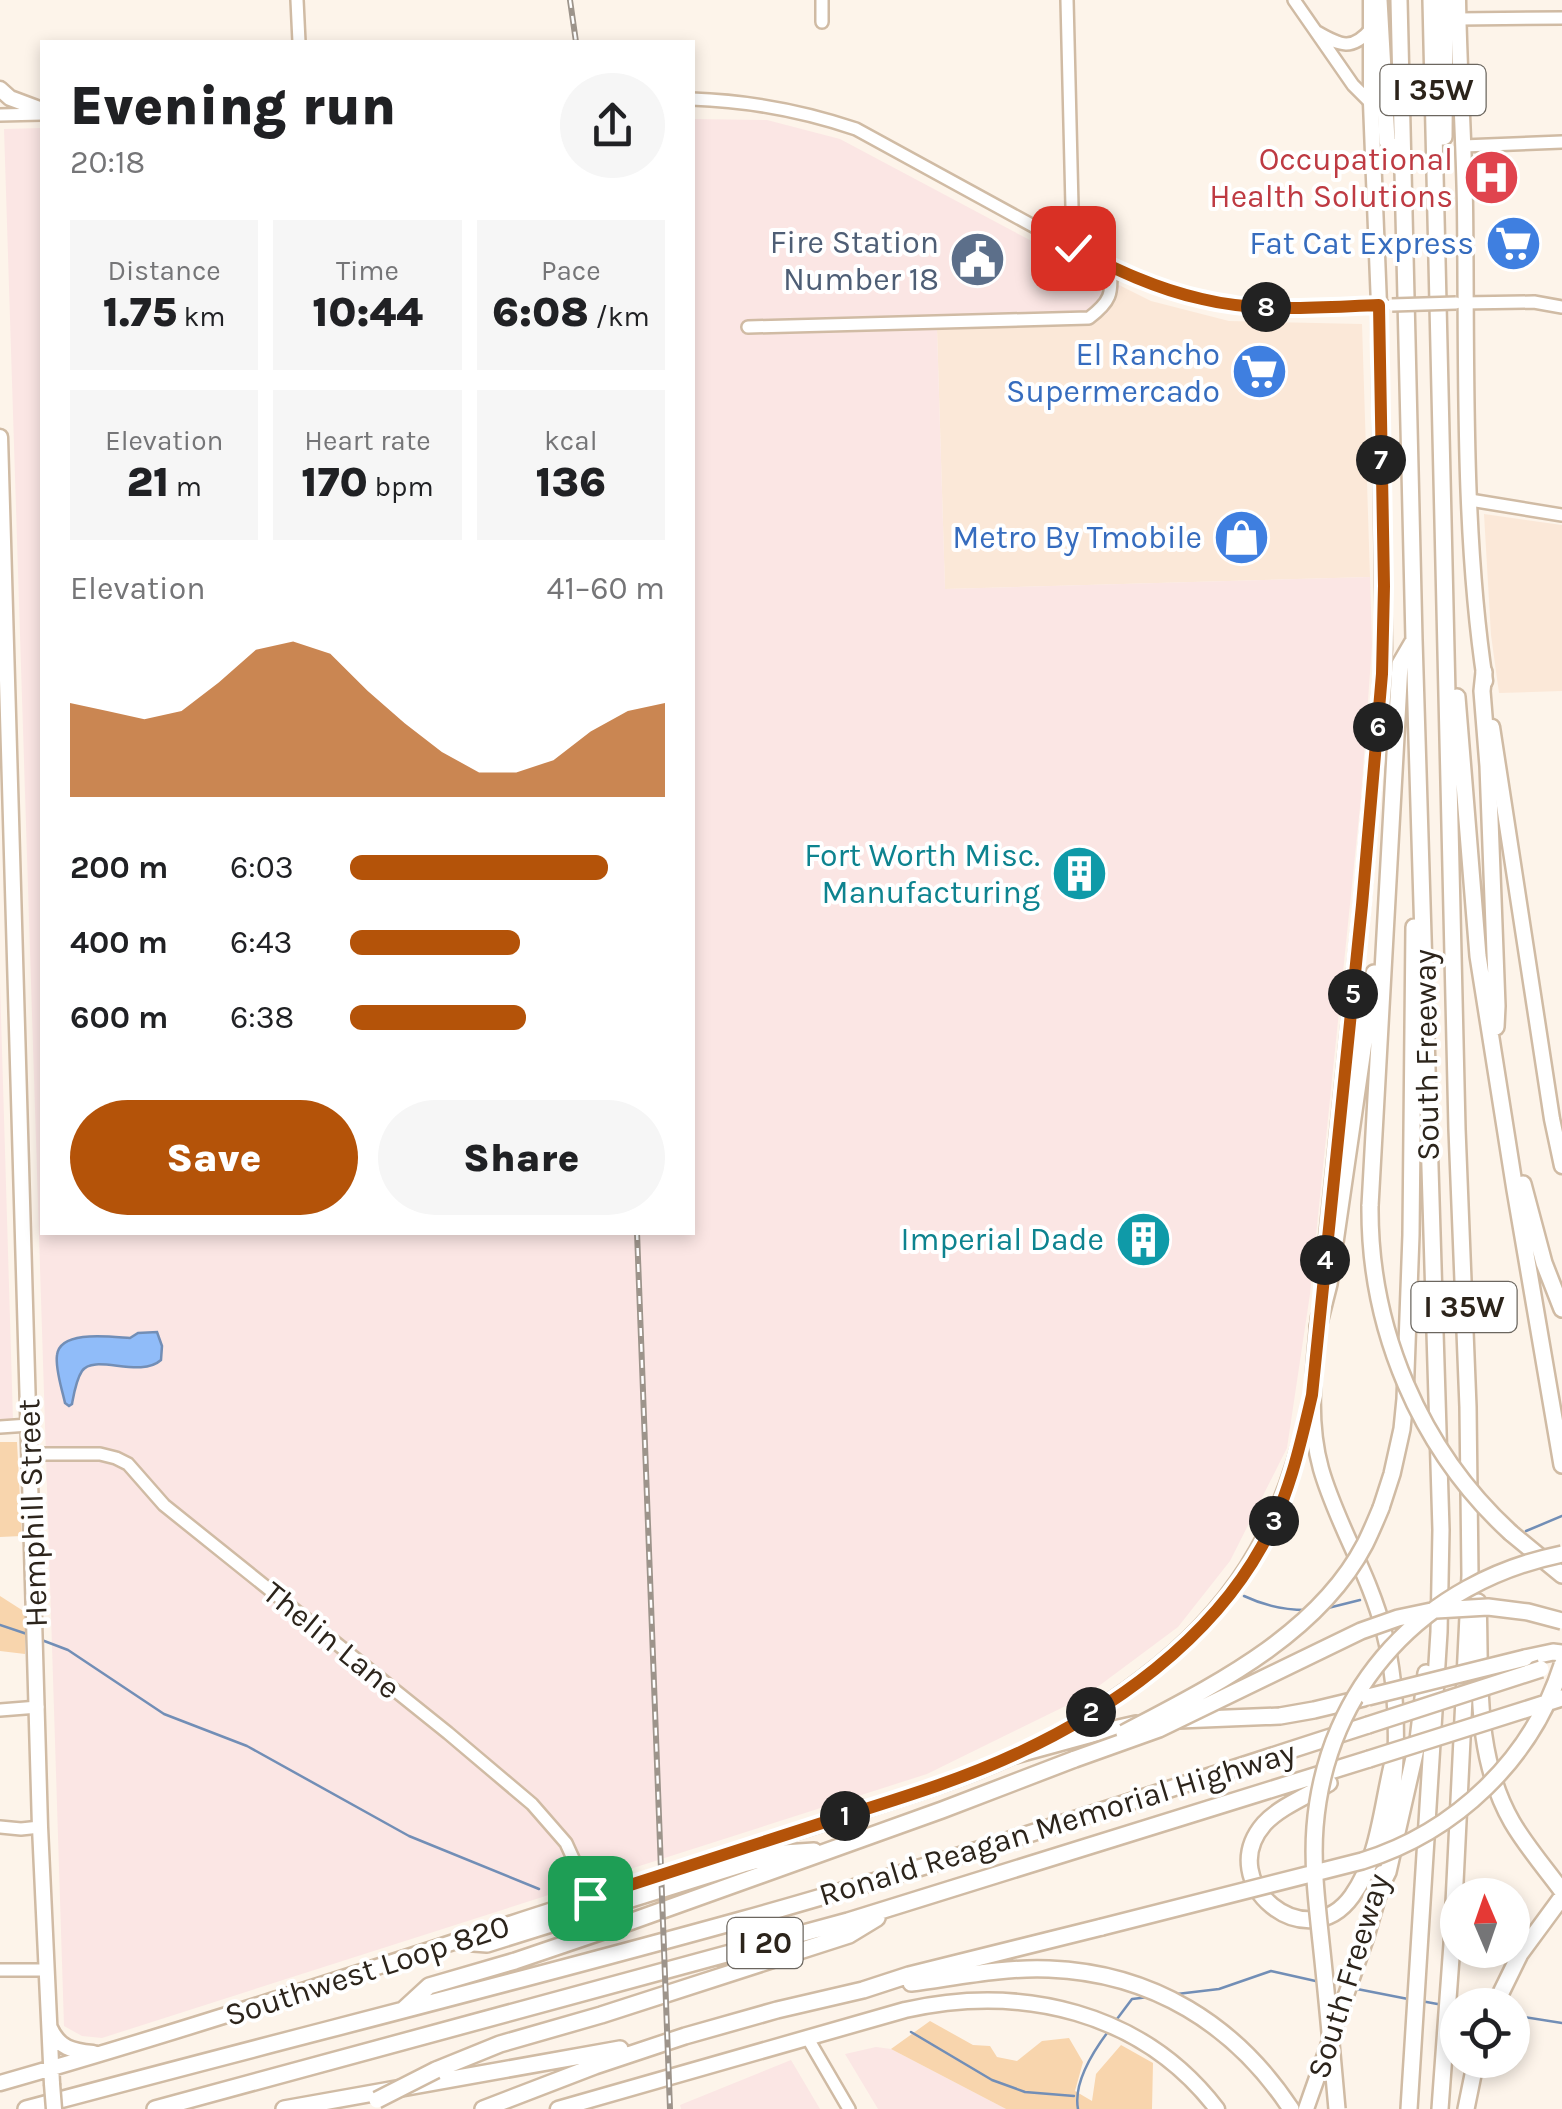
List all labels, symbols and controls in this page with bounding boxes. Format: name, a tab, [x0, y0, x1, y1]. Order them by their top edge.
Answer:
road number: I 35W	[1380, 65, 1486, 115]
button: share	[560, 73, 665, 178]
text: Evening run	[70, 74, 396, 138]
place label: Occupational Health Solutions	[1209, 141, 1453, 215]
text: 20:18	[70, 144, 145, 181]
hospital icon: Occupational Health Solutions	[1462, 147, 1522, 207]
pin	[1031, 206, 1116, 291]
supermarket icon: Fat Cat Express	[1483, 213, 1543, 273]
icon: check	[1046, 221, 1101, 276]
place label: Fire Station Number 18	[770, 224, 939, 298]
place label: Fat Cat Express	[1249, 225, 1474, 262]
public building icon: Fire Station Number 18	[948, 230, 1008, 290]
text: Distance	[108, 254, 221, 287]
text: Time	[336, 254, 399, 287]
text: Pace	[541, 254, 601, 287]
pin: 8	[1241, 282, 1291, 332]
text: 1.75	[103, 287, 177, 337]
text: 10:44	[312, 287, 423, 337]
text: 6:08	[492, 287, 589, 337]
text: 8	[1257, 290, 1275, 323]
text: km	[177, 300, 226, 333]
text: /km	[589, 300, 650, 333]
place label: El Rancho Supermercado	[1006, 336, 1220, 410]
supermarket icon: El Rancho Supermercado	[1229, 342, 1289, 402]
text: Elevation	[105, 424, 223, 457]
text: Heart rate	[304, 424, 431, 457]
text: kcal	[544, 424, 598, 457]
pin: 7	[1356, 435, 1406, 485]
text: 7	[1374, 443, 1388, 476]
text: 21	[126, 457, 169, 507]
text: 170	[301, 457, 368, 507]
text: 136	[535, 457, 606, 507]
text: m	[169, 470, 202, 503]
text: bpm	[368, 470, 434, 503]
shop icon: Metro By Tmobile	[1211, 507, 1271, 567]
place label: Metro By Tmobile	[952, 519, 1202, 556]
text: Elevation	[70, 570, 205, 607]
text: 41–60 m	[547, 570, 665, 607]
pin: 6	[1353, 702, 1403, 752]
text: 6	[1370, 710, 1387, 743]
place label: Fort Worth Misc. Manufacturing	[804, 837, 1040, 911]
building icon: Fort Worth Misc. Manufacturing	[1049, 843, 1109, 903]
text: 200 m	[70, 849, 168, 886]
text: 6:03	[230, 849, 294, 886]
text: 400 m	[70, 924, 168, 961]
text: 6:43	[230, 924, 292, 961]
street label: South Freeway	[1406, 949, 1447, 1161]
pin: 5	[1328, 969, 1378, 1019]
text: 5	[1345, 977, 1361, 1010]
text: 600 m	[70, 999, 168, 1036]
text: 6:38	[230, 999, 294, 1036]
button: Save	[70, 1100, 358, 1215]
button: Share	[378, 1100, 665, 1215]
building icon: Imperial Dade	[1113, 1209, 1173, 1269]
place label: Imperial Dade	[901, 1221, 1104, 1258]
pin: 4	[1300, 1235, 1350, 1285]
text: 4	[1317, 1243, 1333, 1276]
road number: I 35W	[1412, 1282, 1516, 1332]
street label: Hemphill Street	[10, 1398, 55, 1628]
pin: 3	[1249, 1496, 1299, 1546]
text: 3	[1265, 1504, 1283, 1537]
street label: Thelin Lane	[256, 1574, 408, 1707]
pin: 2	[1066, 1687, 1116, 1737]
text: 2	[1083, 1695, 1099, 1728]
street label: Ronald Reagan Memorial Highway	[815, 1733, 1300, 1914]
pin: 1	[820, 1791, 870, 1841]
text: 1	[840, 1799, 850, 1832]
pin	[548, 1856, 633, 1941]
street label: South Freeway	[1300, 1869, 1397, 2083]
icon: arrive	[563, 1871, 618, 1926]
north arrow	[1440, 1878, 1530, 1968]
map controls	[1440, 1878, 1530, 2078]
street label: Southwest Loop 820	[220, 1907, 514, 2034]
road number: I 20	[728, 1918, 802, 1968]
button: locate	[1440, 1988, 1530, 2078]

